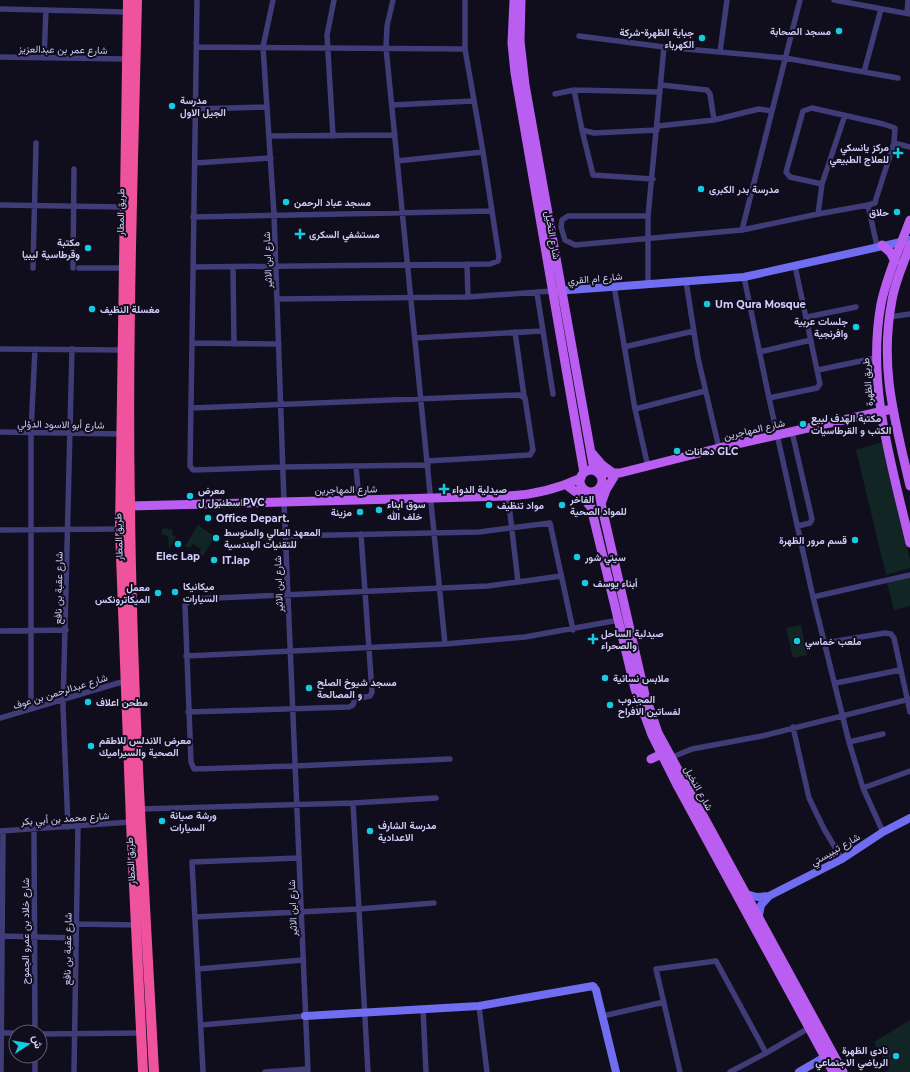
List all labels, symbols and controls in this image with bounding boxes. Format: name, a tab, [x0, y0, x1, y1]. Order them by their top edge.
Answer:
place label: مسجد الصحابة	[770, 25, 832, 38]
place label: جباية الظهرة-شركة الكهرباء	[620, 26, 694, 51]
marker: مسجد الصحابة	[834, 26, 844, 36]
marker: جباية الظهرة-شركة الكهرباء	[697, 33, 707, 43]
street label: شارع عمر بن عبدالعزيز	[17, 42, 108, 57]
place label: مدرسة الجيل الاول	[180, 94, 226, 119]
marker: مدرسة الجيل الاول	[167, 101, 177, 111]
place label: مركز يانسكي للعلاج الطبيعي	[829, 141, 890, 168]
marker: مركز يانسكي للعلاج الطبيعي	[892, 147, 904, 159]
place label: مدرسة بدر الكبرى	[709, 183, 780, 196]
marker: مدرسة بدر الكبرى	[696, 184, 706, 194]
street label: طريق المطار	[114, 188, 127, 237]
place label: مسجد عباد الرحمن	[294, 196, 371, 209]
marker: مسجد عباد الرحمن	[281, 197, 291, 207]
place label: حلاق	[869, 206, 889, 219]
marker: حلاق	[892, 207, 902, 217]
street label: شارع النخيل	[542, 210, 563, 260]
marker: مستشفي السكرى	[294, 228, 306, 240]
place label: مستشفي السكرى	[309, 228, 380, 243]
street label: شارع ابن الاثير	[260, 231, 275, 290]
place label: مكتبة وقرطاسية ليبيا	[22, 236, 81, 261]
marker: مكتبة وقرطاسية ليبيا	[83, 243, 93, 253]
street label: شارع ام القري	[567, 270, 623, 289]
place label: Um Qura Mosque	[715, 298, 806, 311]
marker: Um Qura Mosque	[702, 299, 712, 309]
place label: مغسلة النظيف	[100, 303, 160, 316]
marker: مغسلة النظيف	[87, 304, 97, 314]
place label: جلسات عربية وافرنجية	[794, 315, 848, 340]
marker: جلسات عربية وافرنجية	[851, 322, 861, 332]
street label: طريق الظهرة	[859, 357, 876, 407]
place label: مكتبة الهدف لبيع الكتب و القرطاسيات	[811, 412, 891, 437]
street label: شارع المهاجرين	[722, 416, 786, 443]
street label: شارع أبو الاسود الدؤلي	[17, 417, 105, 434]
marker: مكتبة الهدف لبيع الكتب و القرطاسيات	[798, 419, 808, 429]
place label: دهانات GLC	[685, 445, 739, 458]
marker: دهانات GLC	[672, 446, 682, 456]
street label: شارع المهاجرين	[315, 482, 377, 497]
place label: صيدلية الدواء	[452, 483, 507, 496]
place label: معرض اسطنبول لPVC	[198, 484, 265, 509]
marker: صيدلية الدواء	[439, 484, 449, 494]
marker: معرض اسطنبول لPVC	[185, 491, 195, 501]
place label: الفاخر للمواد الصحية	[569, 493, 627, 518]
place label: سوق ابناء خلف الله	[387, 498, 426, 523]
place label: مواد تنظيف	[497, 499, 544, 512]
marker: مواد تنظيف	[484, 500, 494, 510]
marker: الفاخر للمواد الصحية	[557, 500, 567, 510]
marker: سوق ابناء خلف الله	[374, 505, 384, 515]
place label: مزينة	[331, 506, 353, 519]
marker: مزينة	[355, 507, 365, 517]
place label: Office Depart.	[216, 512, 290, 525]
street label: طريق المطار	[111, 513, 126, 562]
marker: Office Depart.	[203, 513, 213, 523]
place label: المعهد العالي والمتوسط للتقنيات الهندسية	[224, 526, 321, 551]
marker: المعهد العالي والمتوسط للتقنيات الهندسية	[211, 533, 221, 543]
place label: قسم مرور الظهرة	[779, 534, 847, 547]
marker: قسم مرور الظهرة	[850, 535, 860, 545]
marker: Elec Lap	[173, 539, 183, 549]
place label: Elec Lap	[156, 550, 200, 563]
street label: شارع عقبة بن نافع	[51, 551, 66, 625]
place label: سيتي شور	[584, 551, 626, 566]
marker: سيتي شور	[572, 552, 582, 562]
place label: IT.lap	[222, 554, 250, 567]
marker: IT.lap	[209, 555, 219, 565]
street label: شارع ابن الاثير	[271, 555, 286, 614]
place label: أبناء يوسف	[593, 577, 638, 590]
marker: أبناء يوسف	[580, 578, 590, 588]
place label: ميكانيكا السيارات	[183, 580, 218, 605]
place label: معمل الميكاترونكس	[95, 581, 151, 606]
marker: ميكانيكا السيارات	[170, 587, 180, 597]
marker: معمل الميكاترونكس	[153, 588, 163, 598]
place label: صيدلية الساحل والصحراء	[601, 627, 664, 652]
marker: صيدلية الساحل والصحراء	[588, 634, 598, 644]
place label: ملعب خماسي	[805, 635, 862, 650]
marker: ملعب خماسي	[792, 636, 802, 646]
street label: شارع عبدالرحمن بن عوف	[11, 671, 109, 712]
place label: ملابس نسائية	[613, 672, 670, 685]
marker: ملابس نسائية	[600, 673, 610, 683]
place label: مسجد شيوخ الصلح و المصالحة	[317, 676, 397, 701]
marker: مسجد شيوخ الصلح و المصالحة	[304, 683, 314, 693]
place label: المجذوب لفساتين الافراح	[618, 693, 680, 719]
place label: مطحن اعلاف	[96, 696, 149, 709]
marker: مطحن اعلاف	[83, 697, 93, 707]
marker: المجذوب لفساتين الافراح	[605, 700, 615, 710]
place label: معرض الاندلس للاطقم الصحية والسيراميك	[99, 734, 192, 759]
marker: معرض الاندلس للاطقم الصحية والسيراميك	[86, 741, 96, 751]
street label: شارع النخيل	[681, 764, 716, 813]
street label: شارع محمد بن أبي بكر	[19, 809, 110, 830]
place label: ورشة صيانة السيارات	[170, 809, 217, 834]
marker: ورشة صيانة السيارات	[157, 816, 167, 826]
place label: مدرسة الشارف الاعدادية	[378, 819, 437, 844]
marker: مدرسة الشارف الاعدادية	[365, 826, 375, 836]
street label: شارع تيبيستي	[808, 830, 863, 871]
street label: طريق المطار	[123, 836, 138, 886]
street label: شارع خلاد بن عمرو الجموح	[19, 878, 32, 984]
street label: شارع ابن الاثير	[285, 879, 300, 938]
street label: شارع عقبة بن نافع	[60, 912, 75, 986]
north arrow	[8, 1024, 48, 1064]
text: ش	[30, 1034, 46, 1050]
place label: نادي الظهرة الرياضي الاجتماعي	[815, 1044, 888, 1071]
marker: نادي الظهرة الرياضي الاجتماعي	[891, 1051, 901, 1061]

